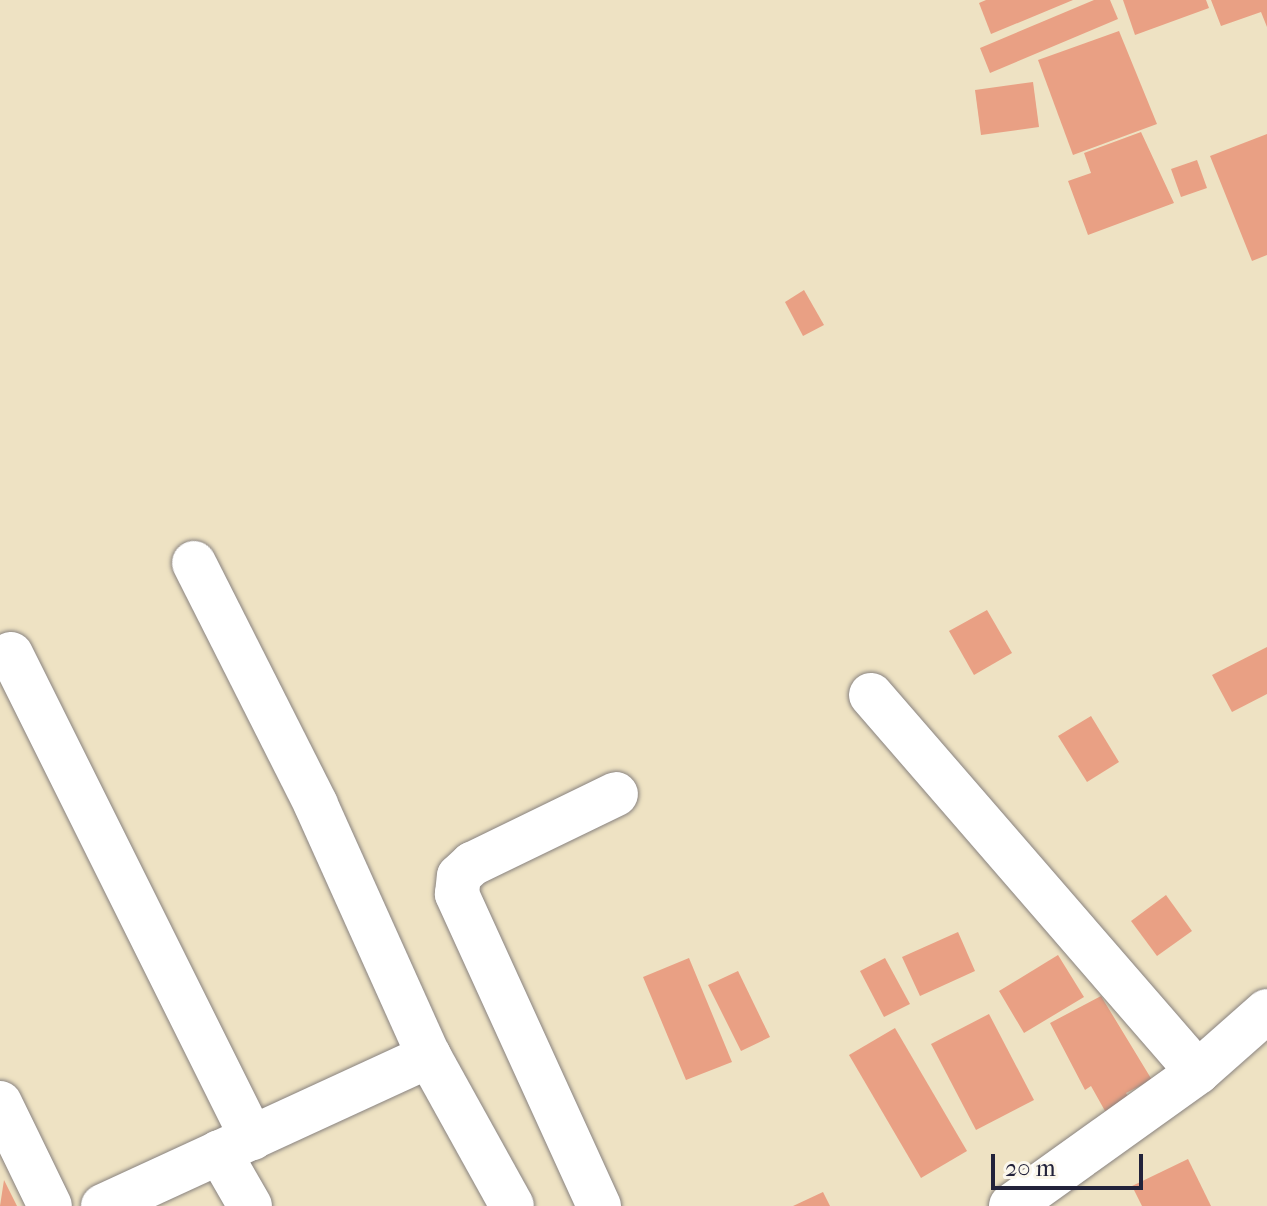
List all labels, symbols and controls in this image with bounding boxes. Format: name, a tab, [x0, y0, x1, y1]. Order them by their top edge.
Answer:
scale bar	[995, 1138, 1147, 1188]
text: 20 m	[1005, 1154, 1056, 1182]

